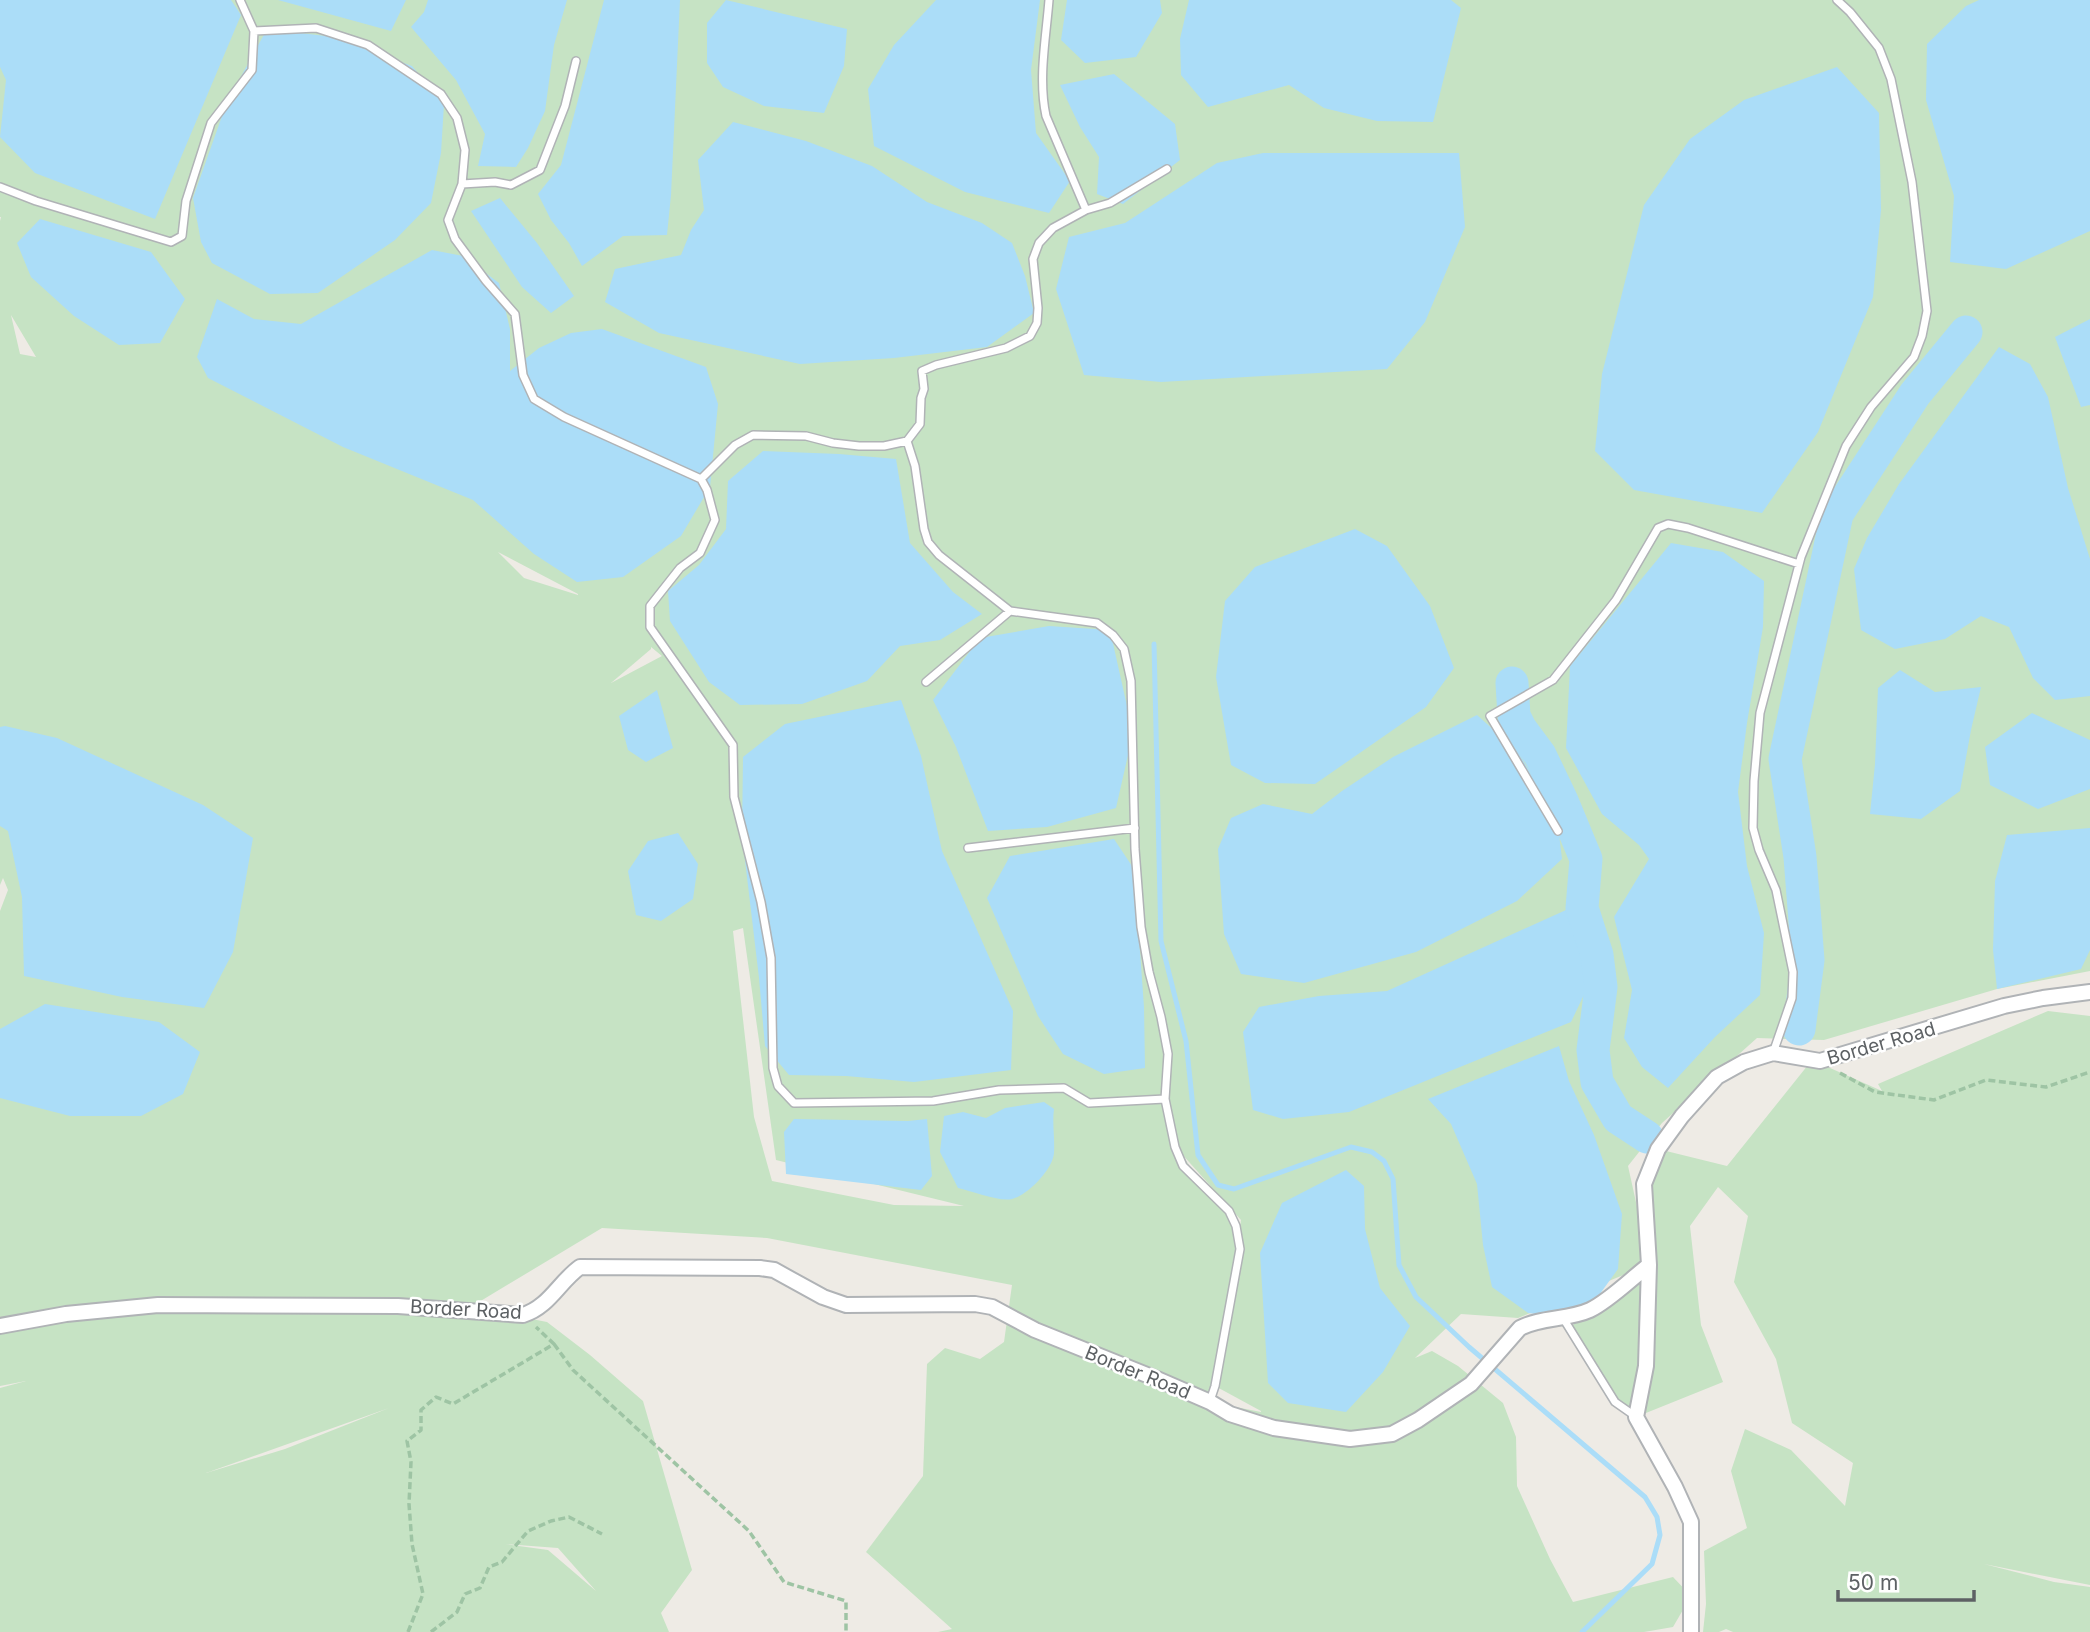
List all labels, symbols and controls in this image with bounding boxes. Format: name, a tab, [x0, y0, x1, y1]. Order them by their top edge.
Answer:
street label: Border Road	[1824, 1017, 1938, 1070]
street label: Border Road	[410, 1295, 522, 1324]
street label: Border Road	[1082, 1341, 1194, 1404]
scale bar	[1838, 1558, 1974, 1602]
text: 50 m	[1848, 1570, 1898, 1595]

